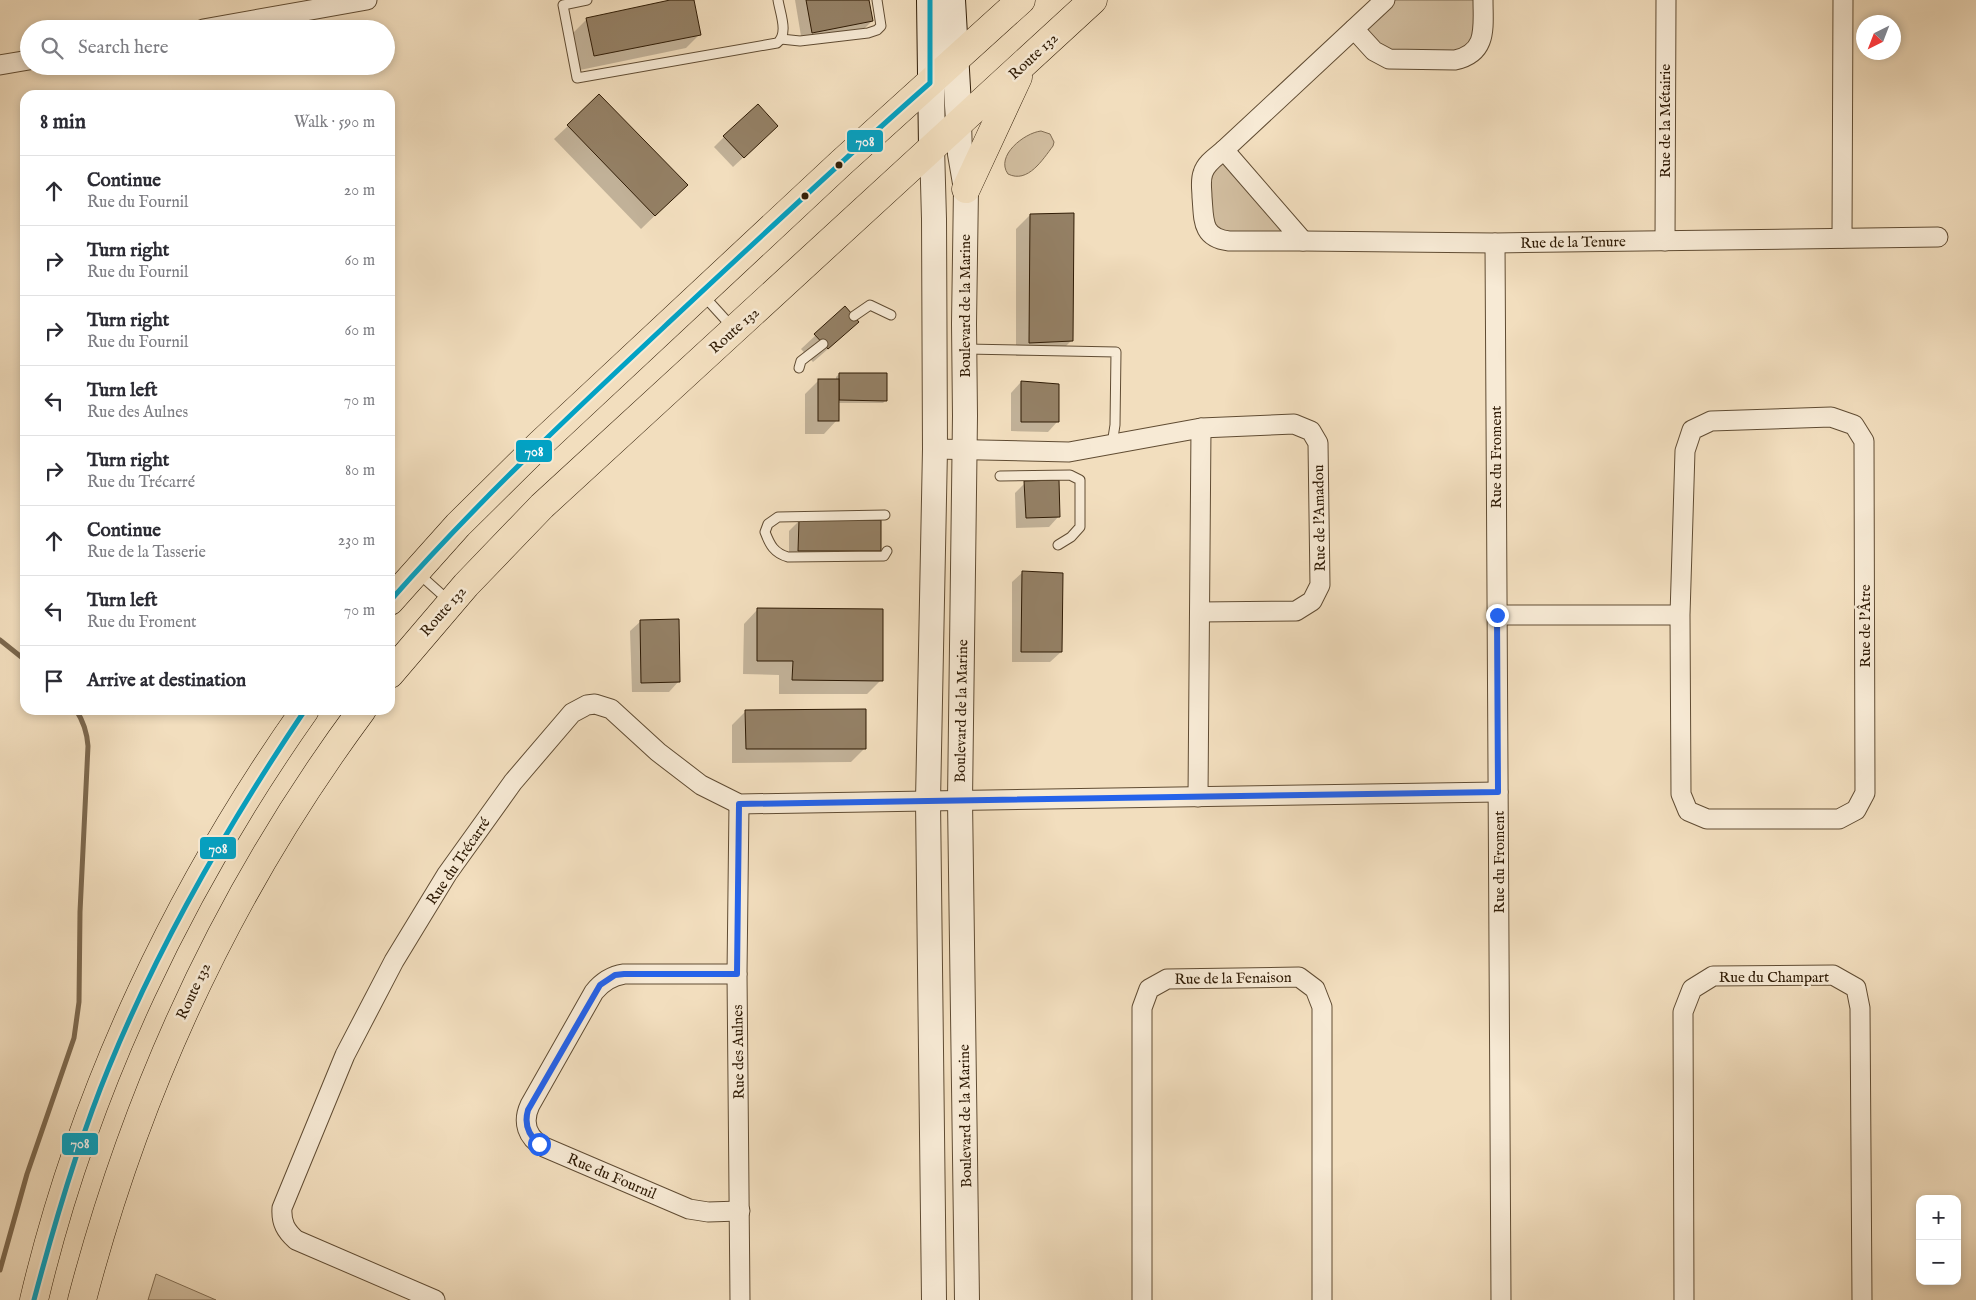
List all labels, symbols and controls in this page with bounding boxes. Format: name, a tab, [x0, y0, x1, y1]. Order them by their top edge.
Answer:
north arrow	[1856, 15, 1901, 60]
search box	[20, 20, 395, 75]
street label: Route 132	[1005, 29, 1062, 84]
icon: search	[38, 34, 66, 62]
text: Search here	[78, 36, 169, 60]
street label: Rue de la Métairie	[1656, 64, 1675, 178]
text: 8 min	[40, 109, 86, 136]
text: Walk · 590 m	[294, 113, 375, 133]
line badge: 708	[846, 129, 884, 153]
text: 708	[856, 133, 875, 151]
unlabelled marker	[834, 160, 844, 170]
text: Continue	[87, 169, 161, 193]
icon: ahead	[40, 177, 68, 205]
text: 20 m	[344, 181, 375, 201]
unlabelled marker	[800, 191, 810, 201]
text: Rue du Fournil	[87, 193, 188, 213]
street label: Rue de la Tenure	[1520, 232, 1626, 253]
street label: Boulevard de la Marine	[956, 234, 975, 378]
text: Turn right	[87, 239, 169, 263]
icon: right	[40, 247, 68, 275]
text: 60 m	[345, 251, 375, 271]
text: Rue du Fournil	[87, 263, 188, 283]
street label: Route 132	[705, 303, 763, 358]
text: Turn right	[87, 309, 169, 333]
icon: right	[40, 317, 68, 345]
text: 60 m	[345, 321, 375, 341]
text: Rue du Fournil	[87, 333, 188, 353]
text: Turn left	[87, 379, 158, 403]
icon: left	[40, 387, 68, 415]
text: 70 m	[344, 391, 375, 411]
text: Rue des Aulnes	[87, 403, 188, 423]
street label: Rue du Froment	[1487, 406, 1506, 508]
line badge: 708	[515, 439, 553, 463]
text: 708	[525, 443, 544, 461]
text: Turn right	[87, 449, 169, 473]
icon: right	[40, 457, 68, 485]
text: 80 m	[345, 461, 375, 481]
street label: Rue de l'Amadou	[1309, 464, 1330, 572]
text: Rue du Trécarré	[87, 473, 195, 493]
text: Continue	[87, 519, 161, 543]
icon: ahead	[40, 527, 68, 555]
text: 230 m	[338, 531, 375, 551]
text: Rue de la Tasserie	[87, 543, 206, 563]
street label: Route 132	[416, 582, 470, 640]
street label: Rue de l'Âtre	[1856, 584, 1875, 668]
text: Turn left	[87, 589, 158, 613]
icon: left	[40, 597, 68, 625]
text: 70 m	[344, 601, 375, 621]
route end	[1486, 604, 1509, 627]
text: Rue du Froment	[87, 613, 197, 633]
street label: Boulevard de la Marine	[951, 639, 972, 783]
icon: arrive	[40, 667, 68, 695]
text: Arrive at destination	[87, 669, 246, 693]
street label: Rue du Froment	[1490, 811, 1509, 913]
street label: Rue du Trécarré	[422, 814, 495, 909]
line badge: 708	[199, 836, 237, 860]
text: 708	[209, 840, 228, 858]
street label: Route 132	[172, 960, 215, 1023]
street label: Rue de la Fenaison	[1174, 968, 1292, 989]
street label: Rue du Champart	[1719, 968, 1829, 987]
street label: Rue des Aulnes	[728, 1004, 749, 1100]
street label: Boulevard de la Marine	[955, 1044, 976, 1188]
line badge: 708	[61, 1132, 99, 1156]
route start	[528, 1133, 551, 1156]
text: 708	[71, 1135, 90, 1153]
street label: Rue du Fournil	[564, 1149, 660, 1204]
map controls	[1916, 1195, 1961, 1285]
button: +	[1916, 1195, 1961, 1240]
button: −	[1916, 1240, 1961, 1285]

